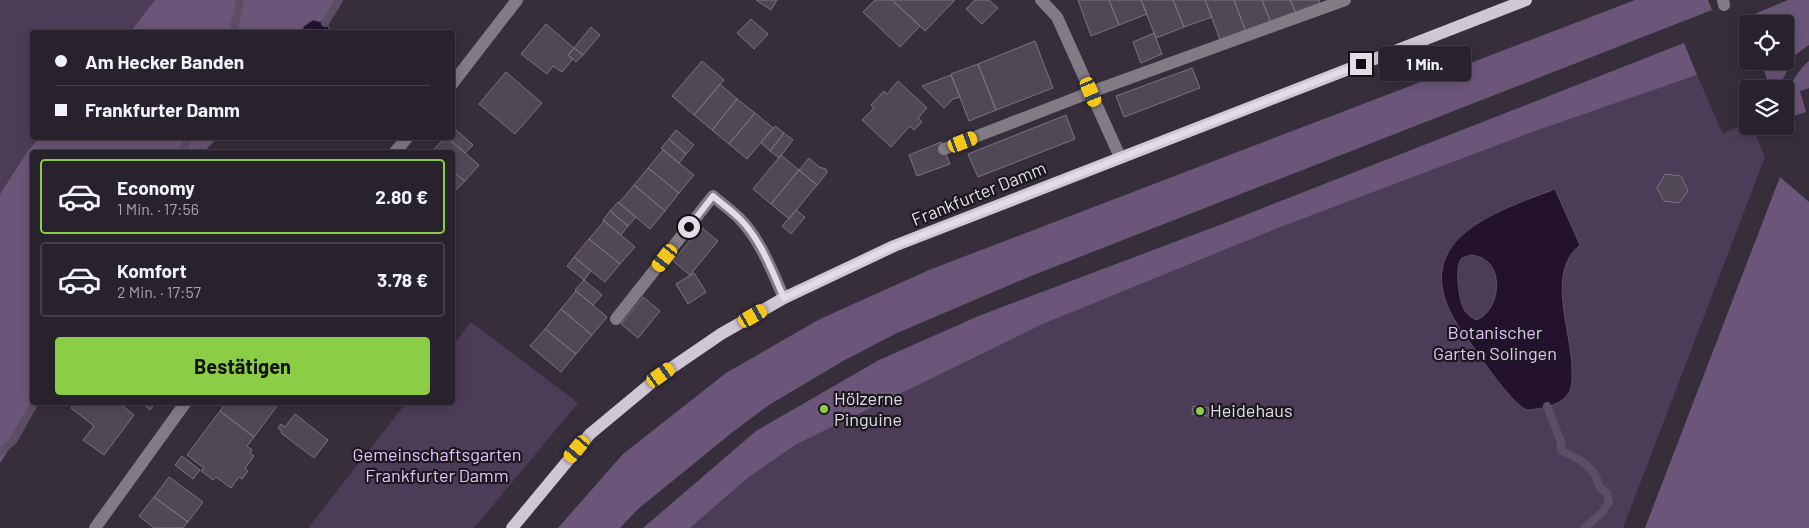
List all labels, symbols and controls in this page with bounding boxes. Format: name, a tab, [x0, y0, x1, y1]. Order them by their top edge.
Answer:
map controls	[1739, 15, 1794, 135]
button: locate	[1739, 15, 1794, 70]
callout: 1 Min.	[1378, 46, 1471, 82]
text: Am Hecker Banden	[85, 50, 244, 73]
route end	[1350, 53, 1372, 75]
text: 1 Min.	[1406, 54, 1444, 73]
car	[1078, 75, 1103, 109]
button: layers	[1739, 80, 1794, 135]
text: Frankfurter Damm	[85, 98, 240, 121]
car	[946, 130, 979, 154]
street label: Frankfurter Damm	[908, 156, 1049, 230]
icon: car	[57, 174, 102, 219]
text: Economy	[117, 176, 195, 199]
text: 2.80 €	[375, 185, 428, 208]
text: 1 Min. · 17:56	[117, 199, 199, 218]
route start	[678, 216, 700, 238]
car	[649, 242, 680, 274]
icon: car	[57, 257, 102, 302]
text: Komfort	[117, 259, 187, 282]
text: 3.78 €	[377, 268, 428, 291]
text: 2 Min. · 17:57	[117, 282, 201, 301]
car	[736, 302, 769, 330]
park label: Botanischer Garten Solingen	[1433, 321, 1557, 364]
button: Bestätigen	[55, 337, 430, 395]
car	[644, 360, 677, 390]
place label: Hölzerne Pinguine	[834, 387, 903, 430]
place label: Heidehaus	[1210, 399, 1293, 421]
marker: Hölzerne Pinguine	[818, 403, 830, 415]
marker: Heidehaus	[1194, 405, 1206, 417]
car	[561, 433, 592, 465]
park label: Gemeinschaftsgarten Frankfurter Damm	[353, 443, 521, 486]

